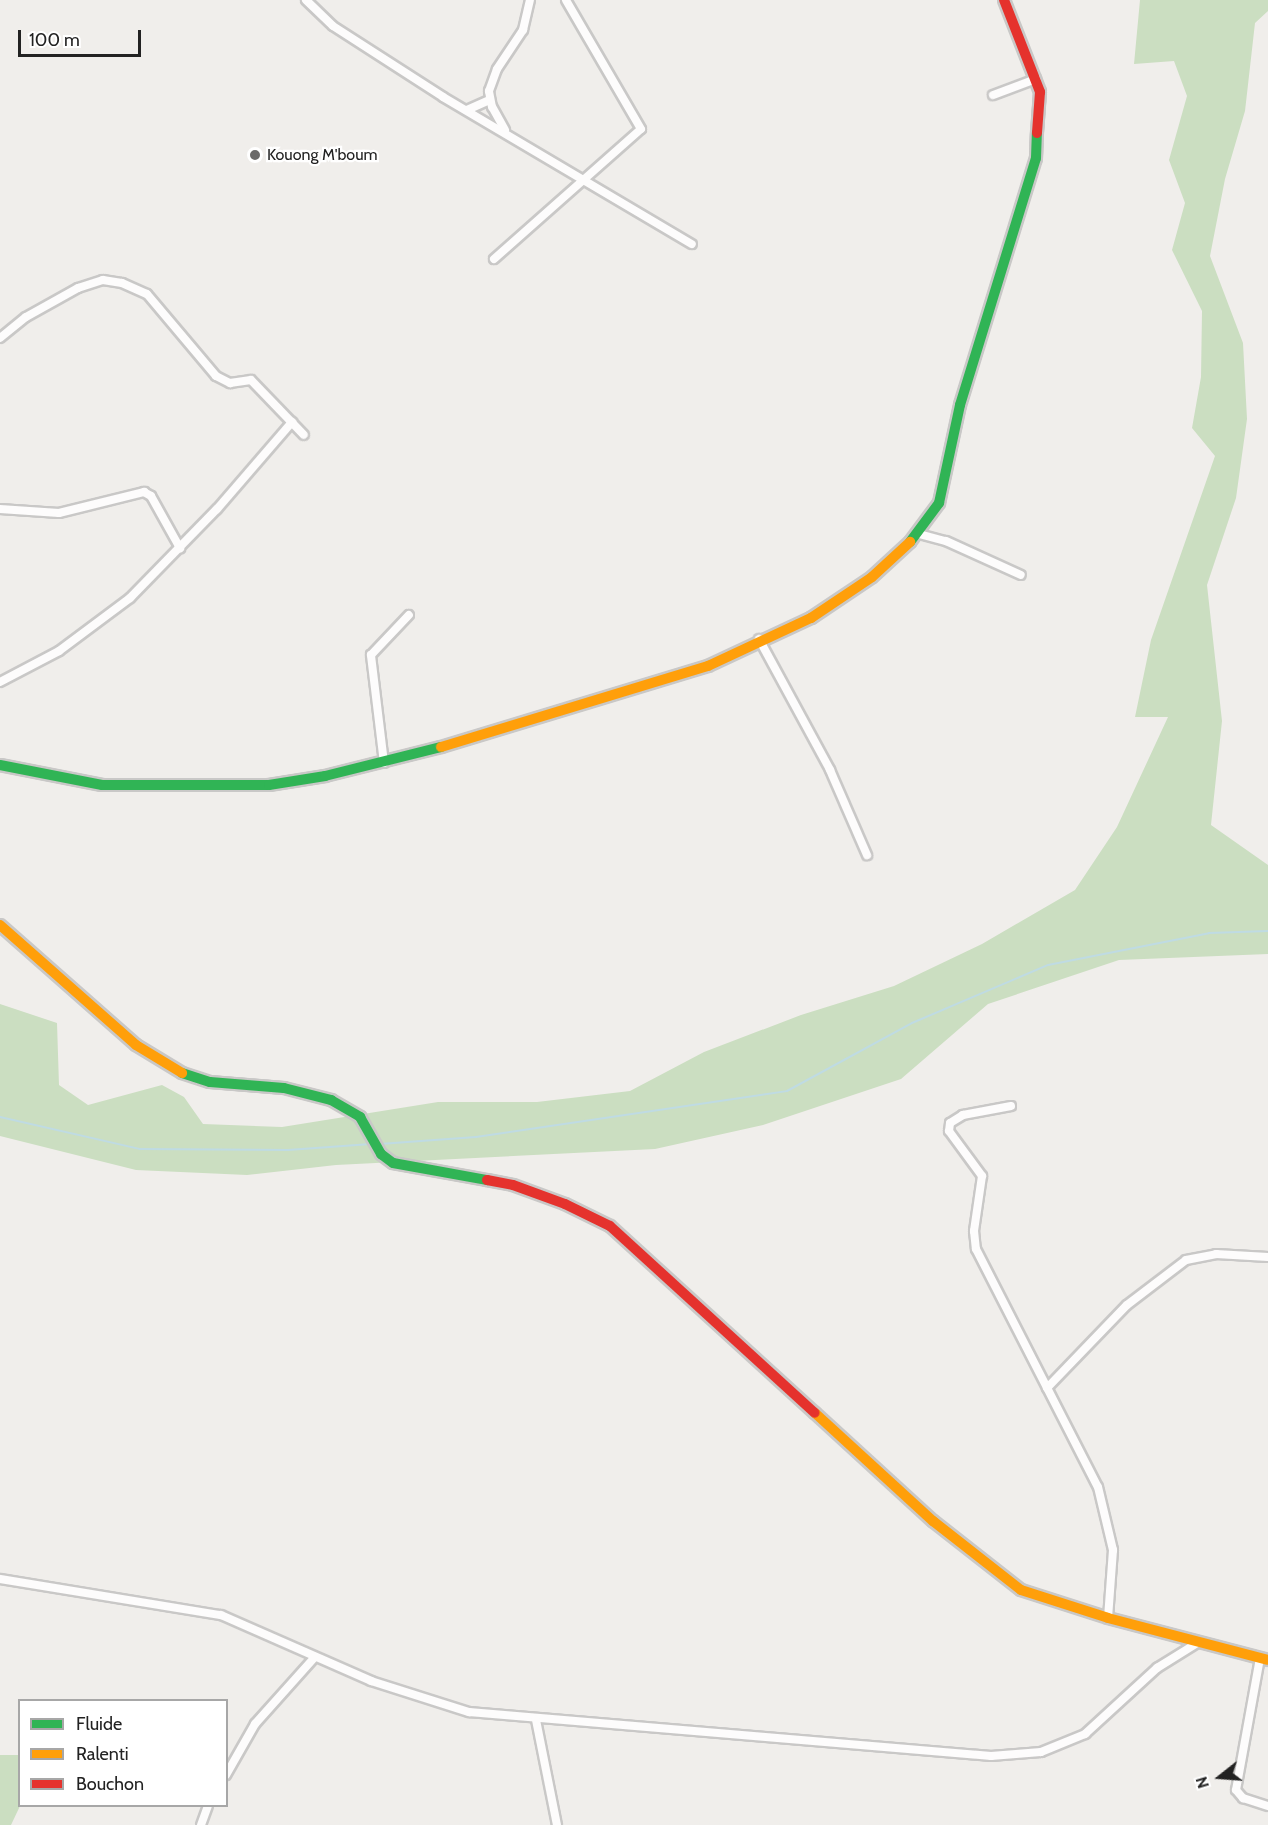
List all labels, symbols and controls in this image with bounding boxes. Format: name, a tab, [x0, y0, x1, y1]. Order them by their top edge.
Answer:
scale bar	[21, 18, 144, 56]
text: 100 m	[29, 29, 80, 51]
place label: Kouong M'boum	[267, 145, 378, 165]
marker: Kouong M'boum	[248, 148, 262, 162]
legend	[18, 1699, 228, 1807]
text: Fluide	[76, 1713, 122, 1735]
text: Ralenti	[76, 1743, 129, 1765]
north arrow	[1190, 1747, 1250, 1807]
text: Bouchon	[76, 1773, 144, 1795]
text: N	[1192, 1774, 1213, 1791]

